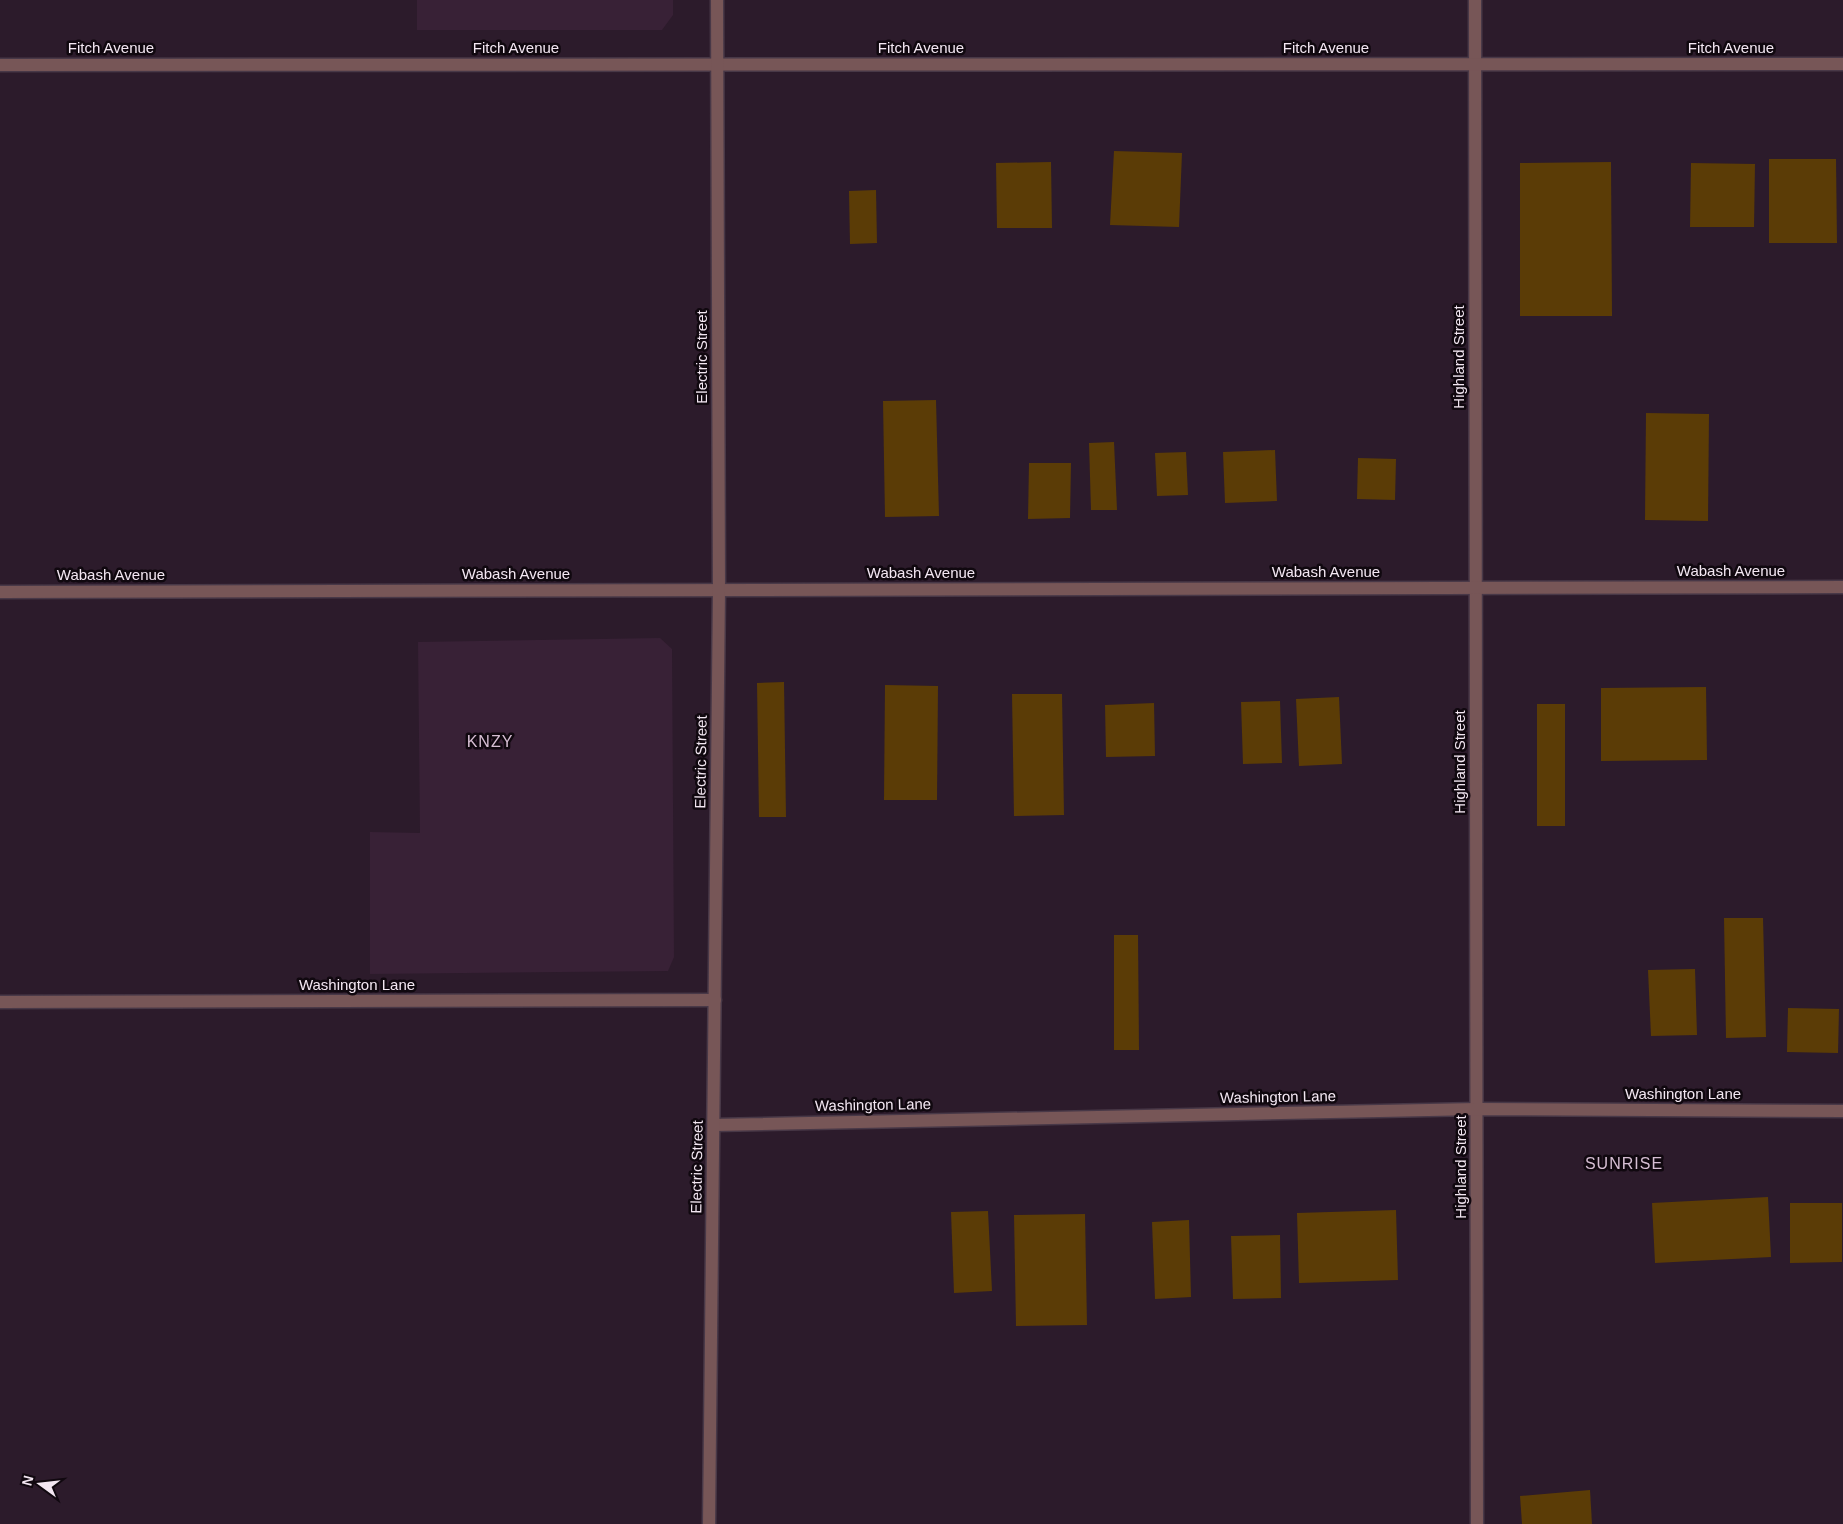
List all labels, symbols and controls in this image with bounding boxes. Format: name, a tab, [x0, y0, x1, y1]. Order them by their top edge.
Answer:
street label: Fitch Avenue	[68, 39, 154, 56]
street label: Fitch Avenue	[473, 39, 559, 56]
street label: Fitch Avenue	[878, 39, 964, 56]
street label: Fitch Avenue	[1283, 39, 1369, 56]
street label: Fitch Avenue	[1688, 39, 1774, 56]
street label: Highland Street	[1450, 304, 1467, 409]
street label: Electric Street	[693, 309, 710, 404]
street label: Wabash Avenue	[1677, 562, 1785, 579]
street label: Wabash Avenue	[1272, 563, 1380, 580]
street label: Wabash Avenue	[867, 564, 975, 581]
street label: Wabash Avenue	[462, 565, 570, 582]
street label: Wabash Avenue	[57, 566, 165, 583]
street label: Highland Street	[1451, 709, 1468, 814]
street label: Electric Street	[691, 714, 710, 809]
district label: KNZY	[467, 733, 513, 750]
street label: Washington Lane	[299, 976, 415, 993]
street label: Washington Lane	[1625, 1085, 1741, 1102]
street label: Washington Lane	[1220, 1087, 1336, 1106]
street label: Washington Lane	[815, 1095, 931, 1114]
street label: Highland Street	[1452, 1114, 1469, 1219]
street label: Electric Street	[687, 1119, 706, 1214]
district label: SUNRISE	[1585, 1155, 1663, 1172]
north arrow	[15, 1459, 65, 1509]
text: N	[18, 1474, 36, 1488]

